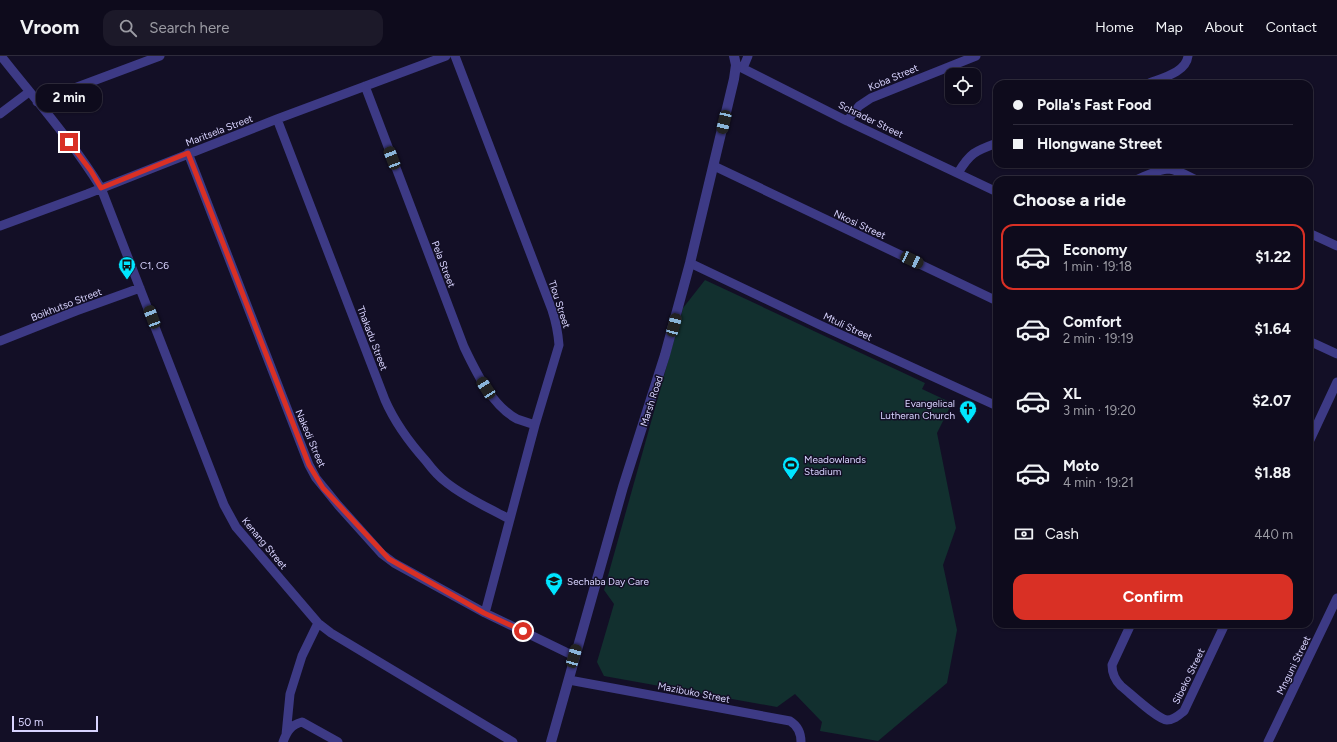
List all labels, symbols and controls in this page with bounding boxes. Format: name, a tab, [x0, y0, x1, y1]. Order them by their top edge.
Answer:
search box	[103, 10, 383, 46]
text: Vroom	[20, 16, 79, 39]
icon: search	[117, 17, 139, 39]
text: Search here	[149, 19, 229, 37]
text: Home	[1095, 19, 1134, 36]
text: Map	[1156, 19, 1183, 36]
text: About	[1205, 19, 1244, 36]
text: Contact	[1266, 19, 1317, 36]
street label: Koba Street	[866, 61, 920, 94]
map controls	[945, 68, 981, 104]
button: locate	[945, 68, 981, 104]
callout: 2 min	[36, 84, 102, 112]
text: 2 min	[53, 90, 85, 105]
text: Polla's Fast Food	[1037, 96, 1152, 114]
street label: Schrader Street	[836, 98, 906, 141]
car	[715, 109, 733, 135]
street label: Maritsela Street	[184, 112, 255, 149]
route end	[60, 133, 78, 151]
text: Hlongwane Street	[1037, 135, 1162, 153]
car	[382, 145, 402, 171]
text: Choose a ride	[1013, 189, 1126, 211]
street label: Nkosi Street	[832, 207, 888, 242]
street label: Pela Street	[429, 239, 458, 290]
icon: car	[1015, 239, 1051, 275]
text: Economy	[1063, 241, 1128, 259]
text: $1.22	[1255, 248, 1291, 266]
car	[899, 249, 925, 271]
bus stop icon: C1, C6	[117, 255, 137, 280]
place label: C1, C6	[140, 259, 169, 272]
text: 1 min · 19:18	[1063, 259, 1132, 274]
street label: Tlou Street	[546, 279, 573, 330]
street label: Boikhutso Street	[29, 285, 104, 324]
car	[142, 304, 162, 330]
street label: Thakadu Street	[354, 304, 391, 372]
street label: Mtuli Street	[821, 309, 875, 344]
icon: car	[1015, 311, 1051, 347]
car	[665, 312, 683, 338]
text: Comfort	[1063, 313, 1122, 331]
text: $1.64	[1254, 320, 1291, 338]
text: 2 min · 19:19	[1063, 331, 1133, 346]
street label: Marsh Road	[637, 374, 666, 428]
car	[474, 375, 498, 401]
icon: car	[1015, 383, 1051, 419]
text: XL	[1063, 385, 1081, 403]
text: $2.07	[1252, 392, 1291, 410]
place label: Evangelical Lutheran Church	[880, 397, 955, 422]
church icon: Evangelical Lutheran Church	[958, 399, 978, 424]
text: 3 min · 19:20	[1063, 403, 1136, 418]
street label: Nakedi Street	[293, 407, 329, 469]
place label: Meadowlands Stadium	[804, 453, 866, 478]
sports icon: Meadowlands Stadium	[781, 455, 801, 480]
icon: car	[1015, 455, 1051, 491]
text: Moto	[1063, 457, 1099, 475]
text: $1.88	[1254, 464, 1291, 482]
text: 4 min · 19:21	[1063, 475, 1134, 490]
street label: Kenang Street	[239, 515, 290, 572]
icon: cash	[1013, 523, 1035, 545]
text: Cash	[1045, 525, 1079, 543]
text: 440 m	[1254, 527, 1293, 542]
school or university icon: Sechaba Day Care	[544, 571, 564, 596]
button: Confirm	[1013, 574, 1293, 620]
place label: Sechaba Day Care	[567, 575, 649, 588]
route start	[514, 622, 532, 640]
street label: Mnguni Street	[1274, 633, 1313, 697]
car	[565, 643, 583, 669]
street label: Sibeko Street	[1169, 646, 1208, 706]
street label: Mazibuko Street	[657, 679, 731, 706]
scale bar	[12, 714, 98, 733]
text: 50 m	[18, 716, 43, 729]

